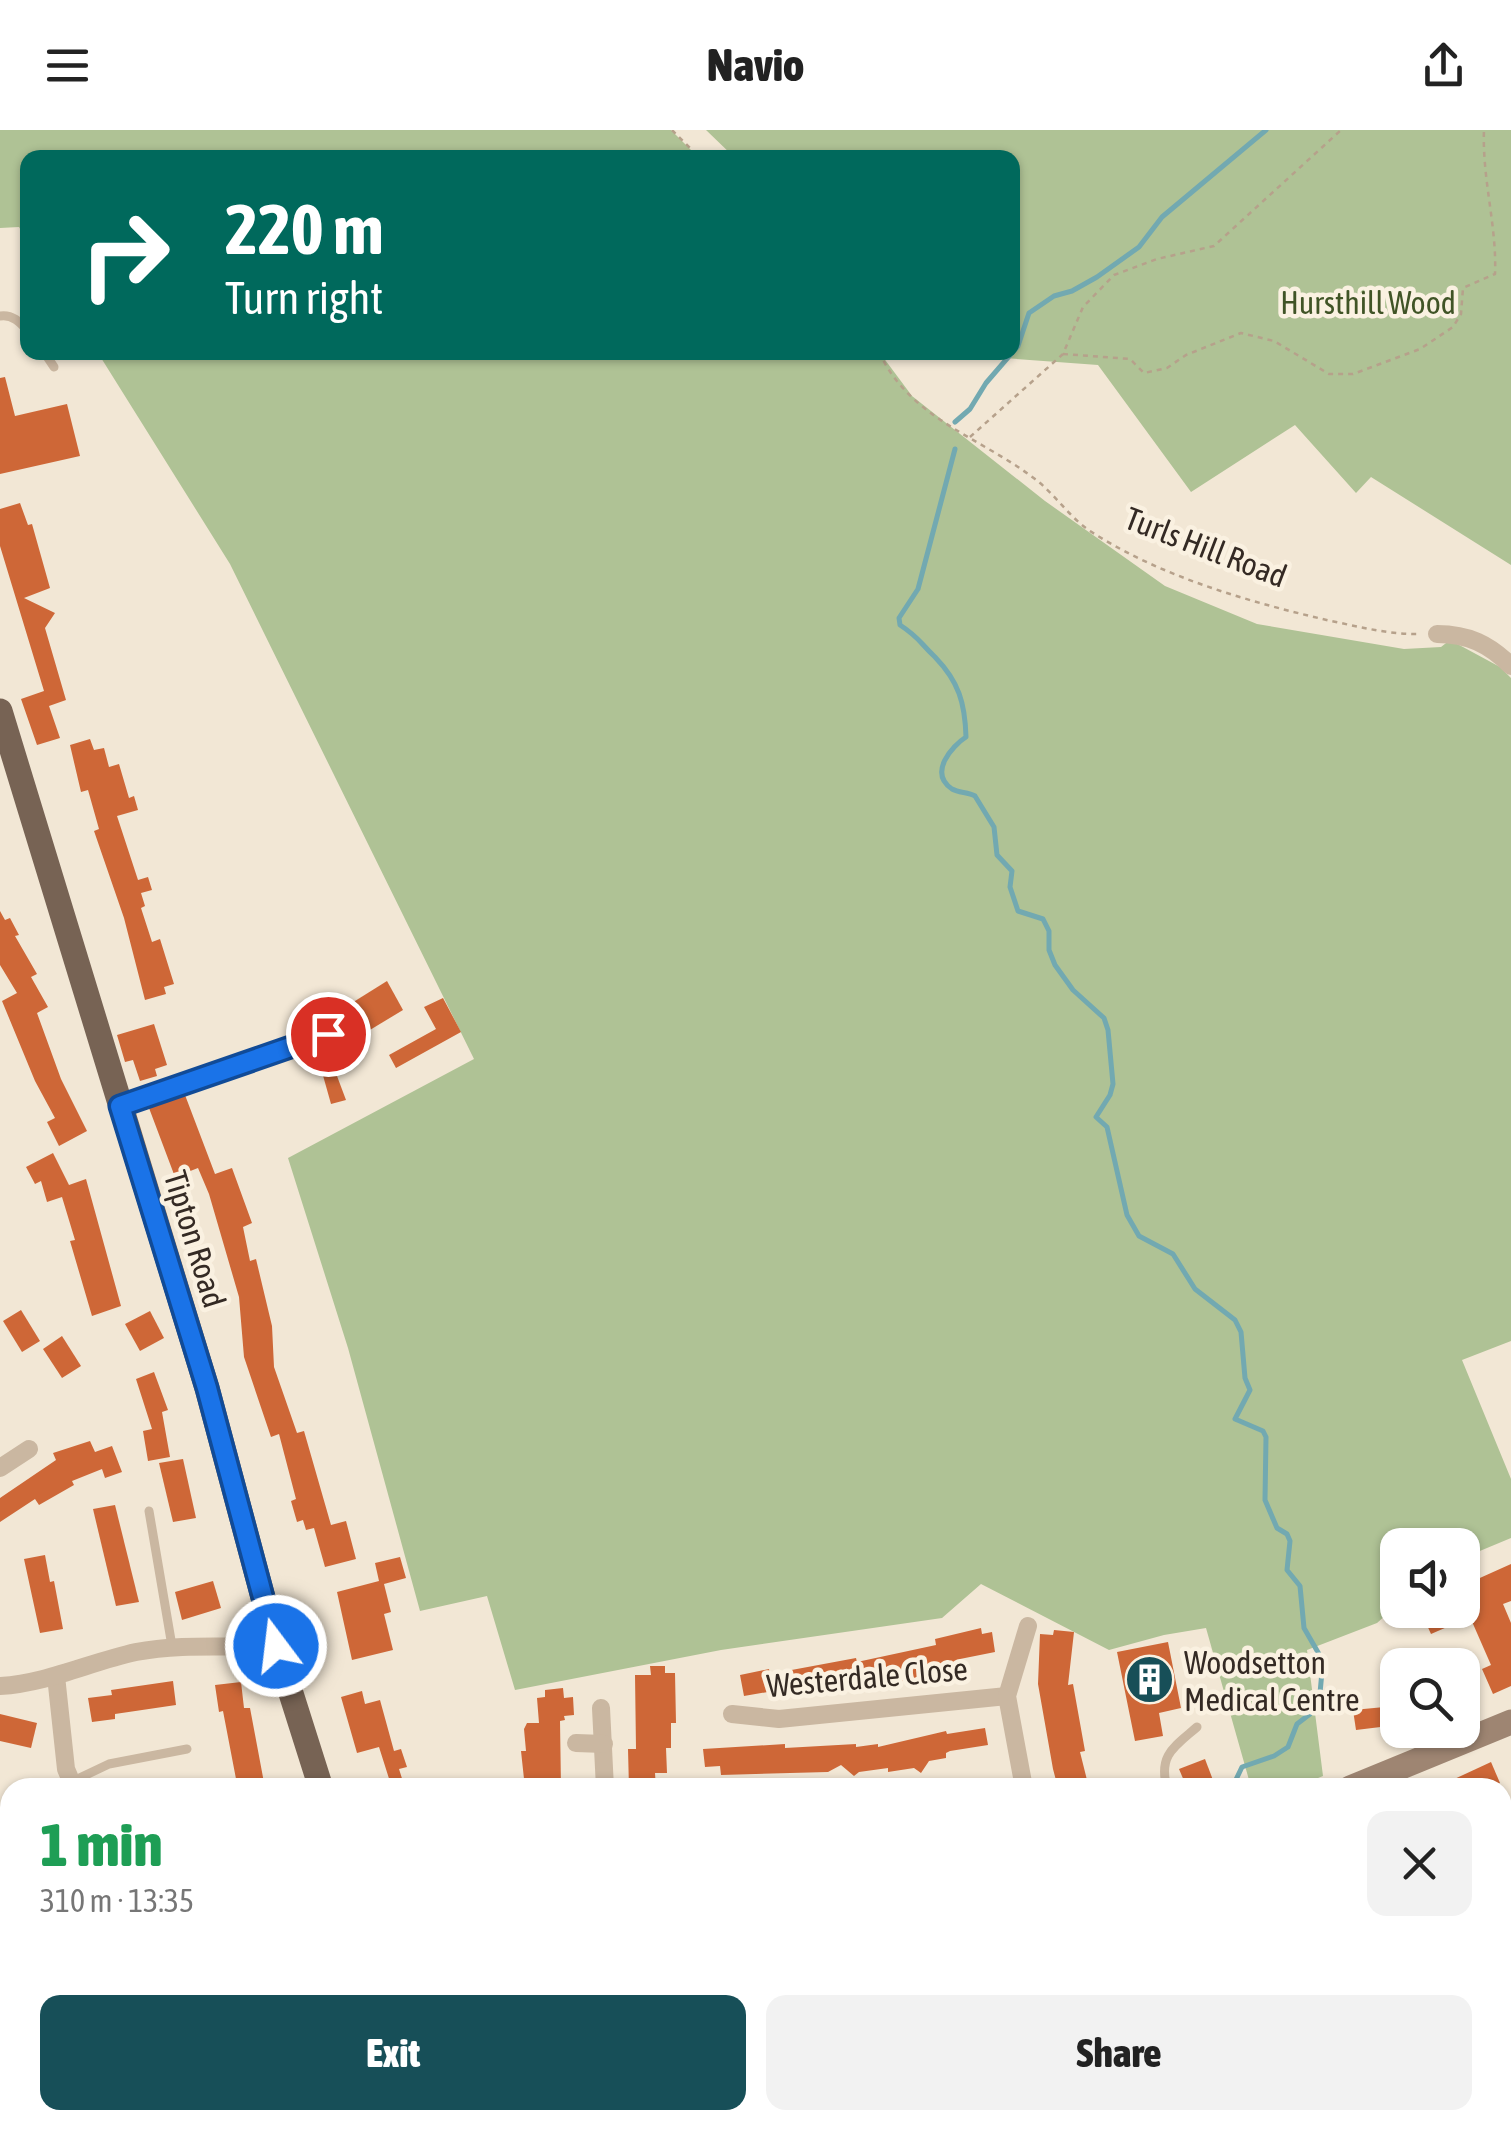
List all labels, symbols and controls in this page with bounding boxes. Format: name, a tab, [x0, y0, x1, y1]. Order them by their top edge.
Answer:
icon: menu	[40, 38, 95, 93]
icon: share	[1416, 38, 1471, 93]
text: Navio	[707, 39, 804, 91]
text: 220 m	[225, 189, 384, 269]
icon: right	[60, 190, 190, 320]
text: Turn right	[225, 272, 383, 324]
park label: Hursthill Wood	[1280, 284, 1456, 321]
street label: Turls Hill Road	[1120, 499, 1292, 595]
pin	[286, 992, 371, 1077]
icon: arrive	[301, 1007, 356, 1062]
street label: Tipton Road	[157, 1166, 233, 1312]
map controls	[1380, 1528, 1480, 1748]
button: sound	[1380, 1528, 1480, 1628]
position arrow	[224, 1594, 328, 1698]
place label: Woodsetton Medical Centre	[1184, 1644, 1360, 1718]
button: search	[1380, 1648, 1480, 1748]
street label: Westerdale Close	[765, 1650, 969, 1704]
building icon: Woodsetton Medical Centre	[1123, 1654, 1175, 1706]
text: 1 min	[40, 1810, 163, 1879]
button: close	[1367, 1811, 1472, 1916]
text: 310 m · 13:35	[40, 1882, 194, 1919]
button: Exit	[40, 1995, 746, 2110]
button: Share	[766, 1995, 1472, 2110]

